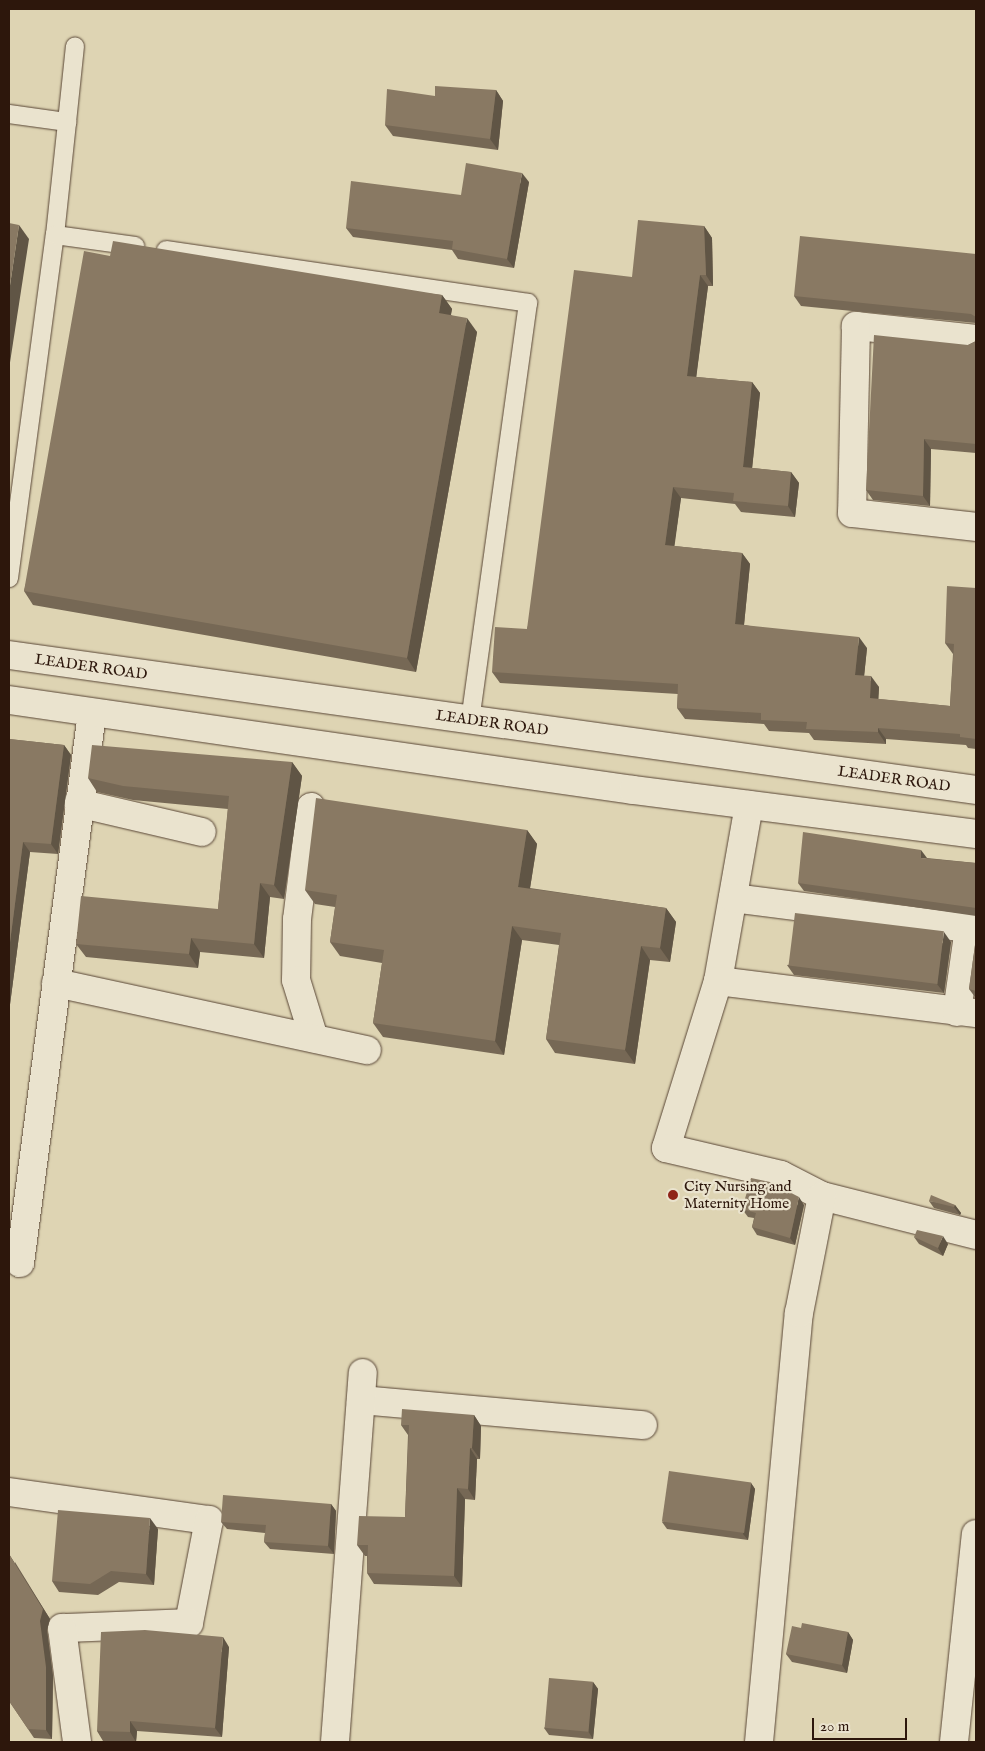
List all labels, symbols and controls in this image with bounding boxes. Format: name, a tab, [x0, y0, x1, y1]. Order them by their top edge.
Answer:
street label: LEADER ROAD	[34, 650, 148, 684]
street label: LEADER ROAD	[435, 706, 549, 740]
street label: LEADER ROAD	[837, 762, 951, 796]
place label: City Nursing and Maternity Home	[684, 1177, 791, 1212]
marker: City Nursing and Maternity Home	[666, 1188, 680, 1202]
scale bar	[815, 1708, 910, 1740]
text: 20 m	[820, 1717, 849, 1736]

